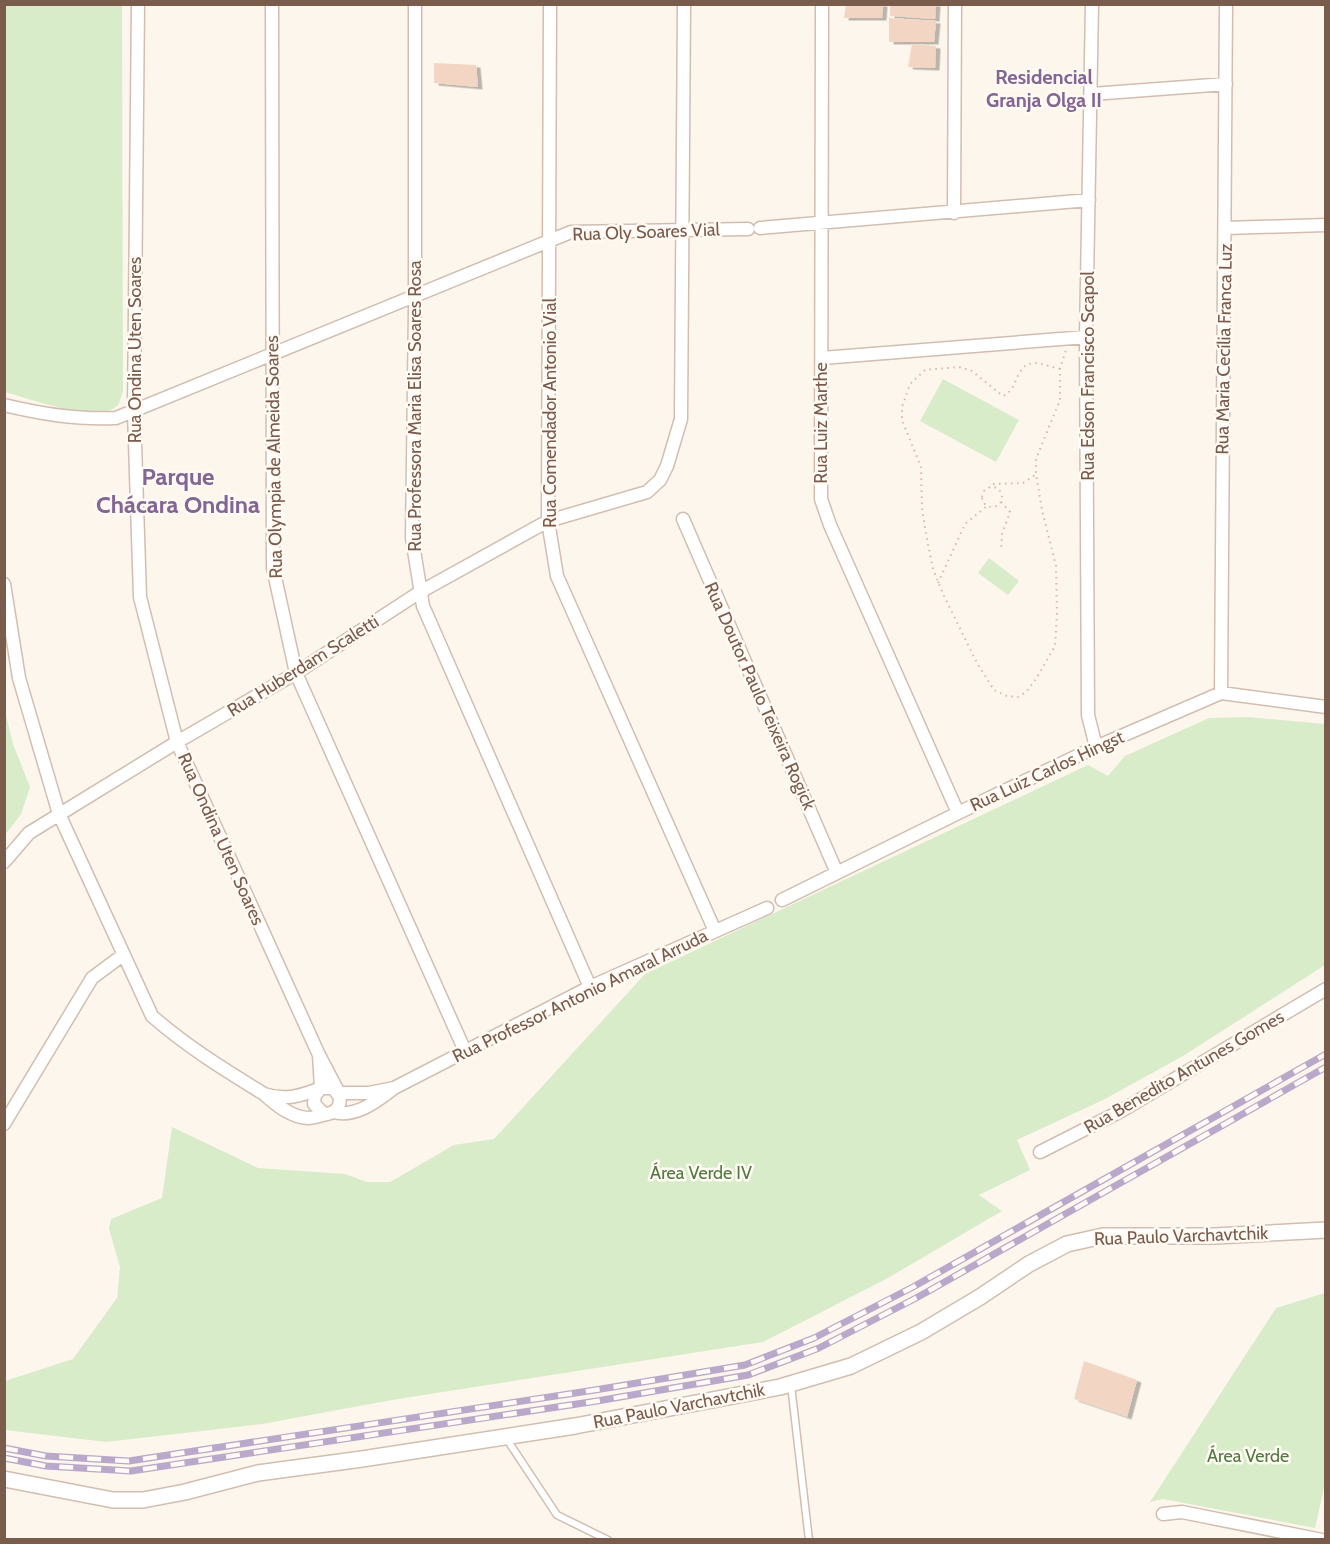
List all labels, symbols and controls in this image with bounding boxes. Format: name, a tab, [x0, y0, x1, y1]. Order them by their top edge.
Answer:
district label: Residencial Granja Olga II	[986, 65, 1102, 112]
street label: Rua Oly Soares Vial	[572, 218, 721, 246]
street label: Rua Maria Cecília Franca Luz	[1211, 243, 1237, 455]
street label: Rua Ondina Uten Soares	[124, 257, 146, 443]
street label: Rua Professora Maria Elisa Soares Rosa	[404, 260, 426, 552]
street label: Rua Edson Francisco Scapol	[1077, 270, 1099, 481]
street label: Rua Comendador Antonio Vial	[539, 297, 561, 528]
street label: Rua Olympia de Almeida Soares	[261, 335, 287, 579]
street label: Rua Luiz Marthe	[810, 362, 832, 484]
district label: Parque Chácara Ondina	[96, 462, 260, 519]
street label: Rua Doutor Paulo Teixeira Rogick	[700, 579, 821, 814]
street label: Rua Huberdam Scaletti	[223, 610, 383, 722]
street label: Rua Luiz Carlos Hingst	[967, 726, 1127, 816]
street label: Rua Ondina Uten Soares	[173, 749, 269, 929]
street label: Rua Professor Antonio Amaral Arruda	[449, 924, 711, 1067]
street label: Rua Benedito Antunes Gomes	[1080, 1006, 1288, 1138]
park label: Área Verde IV	[650, 1162, 752, 1184]
street label: Rua Paulo Varchavtchik	[1094, 1222, 1269, 1250]
street label: Rua Paulo Varchavtchik	[591, 1378, 768, 1433]
park label: Área Verde	[1207, 1445, 1289, 1467]

